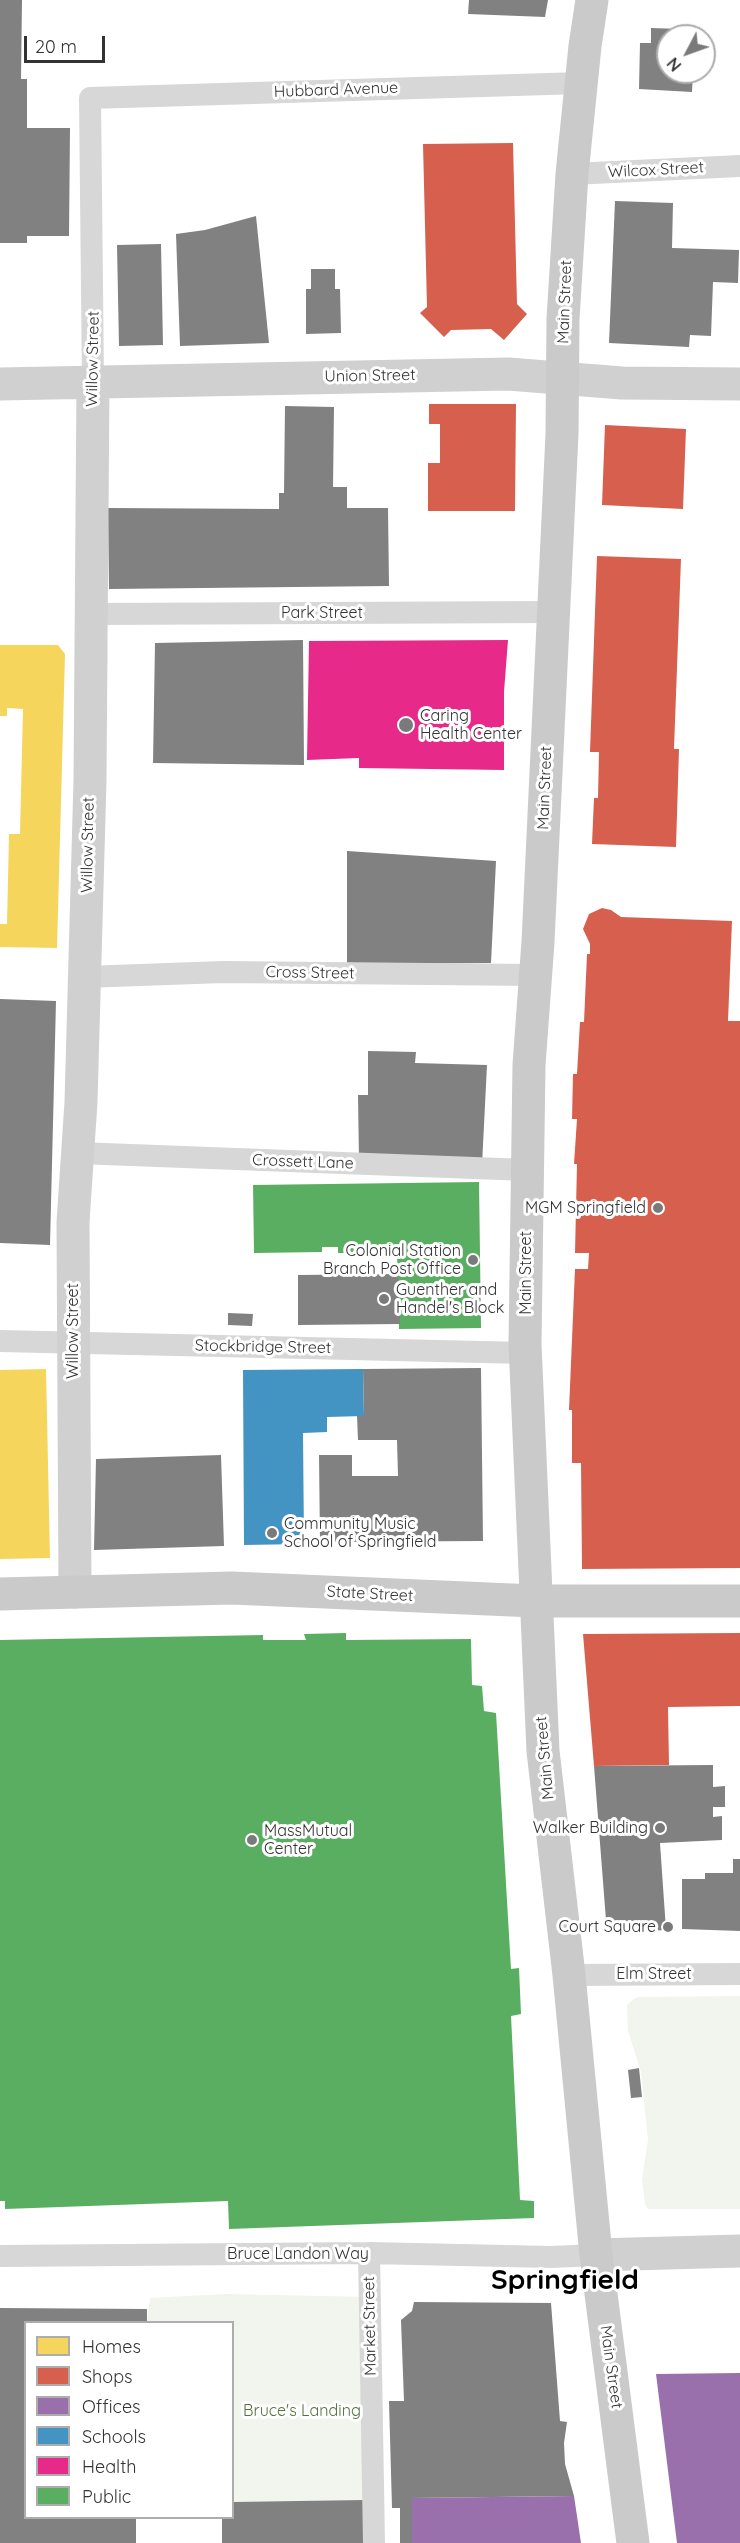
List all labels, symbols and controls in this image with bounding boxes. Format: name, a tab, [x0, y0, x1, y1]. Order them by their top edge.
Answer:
scale bar	[27, 24, 108, 62]
north arrow	[656, 24, 716, 84]
text: 20 m	[35, 35, 77, 58]
text: N	[663, 54, 685, 76]
street label: Hubbard Avenue	[274, 78, 398, 102]
street label: Wilcox Street	[608, 158, 704, 182]
street label: Main Street	[554, 260, 576, 344]
street label: Willow Street	[83, 311, 103, 407]
street label: Union Street	[324, 366, 416, 386]
street label: Park Street	[281, 603, 363, 623]
place label: Caring Health Center	[420, 706, 522, 744]
marker: Caring Health Center	[397, 716, 415, 734]
street label: Main Street	[534, 746, 556, 830]
street label: Willow Street	[78, 797, 98, 893]
street label: Cross Street	[265, 963, 355, 983]
street label: Crossett Lane	[252, 1151, 354, 1173]
place label: MGM Springfield	[525, 1198, 646, 1218]
marker: MGM Springfield	[651, 1201, 665, 1215]
street label: Main Street	[516, 1231, 536, 1315]
place label: Colonial Station Branch Post Office	[323, 1241, 461, 1279]
marker: Colonial Station Branch Post Office	[466, 1253, 480, 1267]
place label: Guenther and Handel's Block	[396, 1280, 504, 1318]
street label: Willow Street	[63, 1283, 83, 1379]
marker: Guenther and Handel's Block	[377, 1292, 391, 1306]
street label: Stockbridge Street	[195, 1336, 331, 1358]
place label: Community Music School of Springfield	[284, 1514, 436, 1552]
marker: Community Music School of Springfield	[265, 1526, 279, 1540]
street label: State Street	[326, 1582, 414, 1606]
street label: Main Street	[532, 1715, 558, 1801]
place label: Walker Building	[533, 1818, 648, 1838]
place label: MassMutual Center	[264, 1821, 352, 1859]
marker: Walker Building	[653, 1821, 667, 1835]
marker: MassMutual Center	[245, 1833, 259, 1847]
place label: Court Square	[558, 1917, 656, 1937]
marker: Court Square	[661, 1920, 675, 1934]
street label: Elm Street	[616, 1964, 692, 1984]
street label: Bruce Landon Way	[227, 2244, 369, 2264]
district label: Springfield	[491, 2264, 639, 2298]
street label: Market Street	[360, 2276, 380, 2376]
legend	[24, 2321, 234, 2519]
street label: Main Street	[596, 2324, 626, 2410]
text: Homes	[82, 2335, 141, 2358]
text: Shops	[82, 2365, 133, 2388]
text: Offices	[82, 2395, 141, 2418]
park label: Bruce's Landing	[243, 2401, 361, 2421]
text: Schools	[82, 2425, 146, 2448]
text: Health	[82, 2455, 137, 2478]
text: Public	[82, 2485, 131, 2508]

